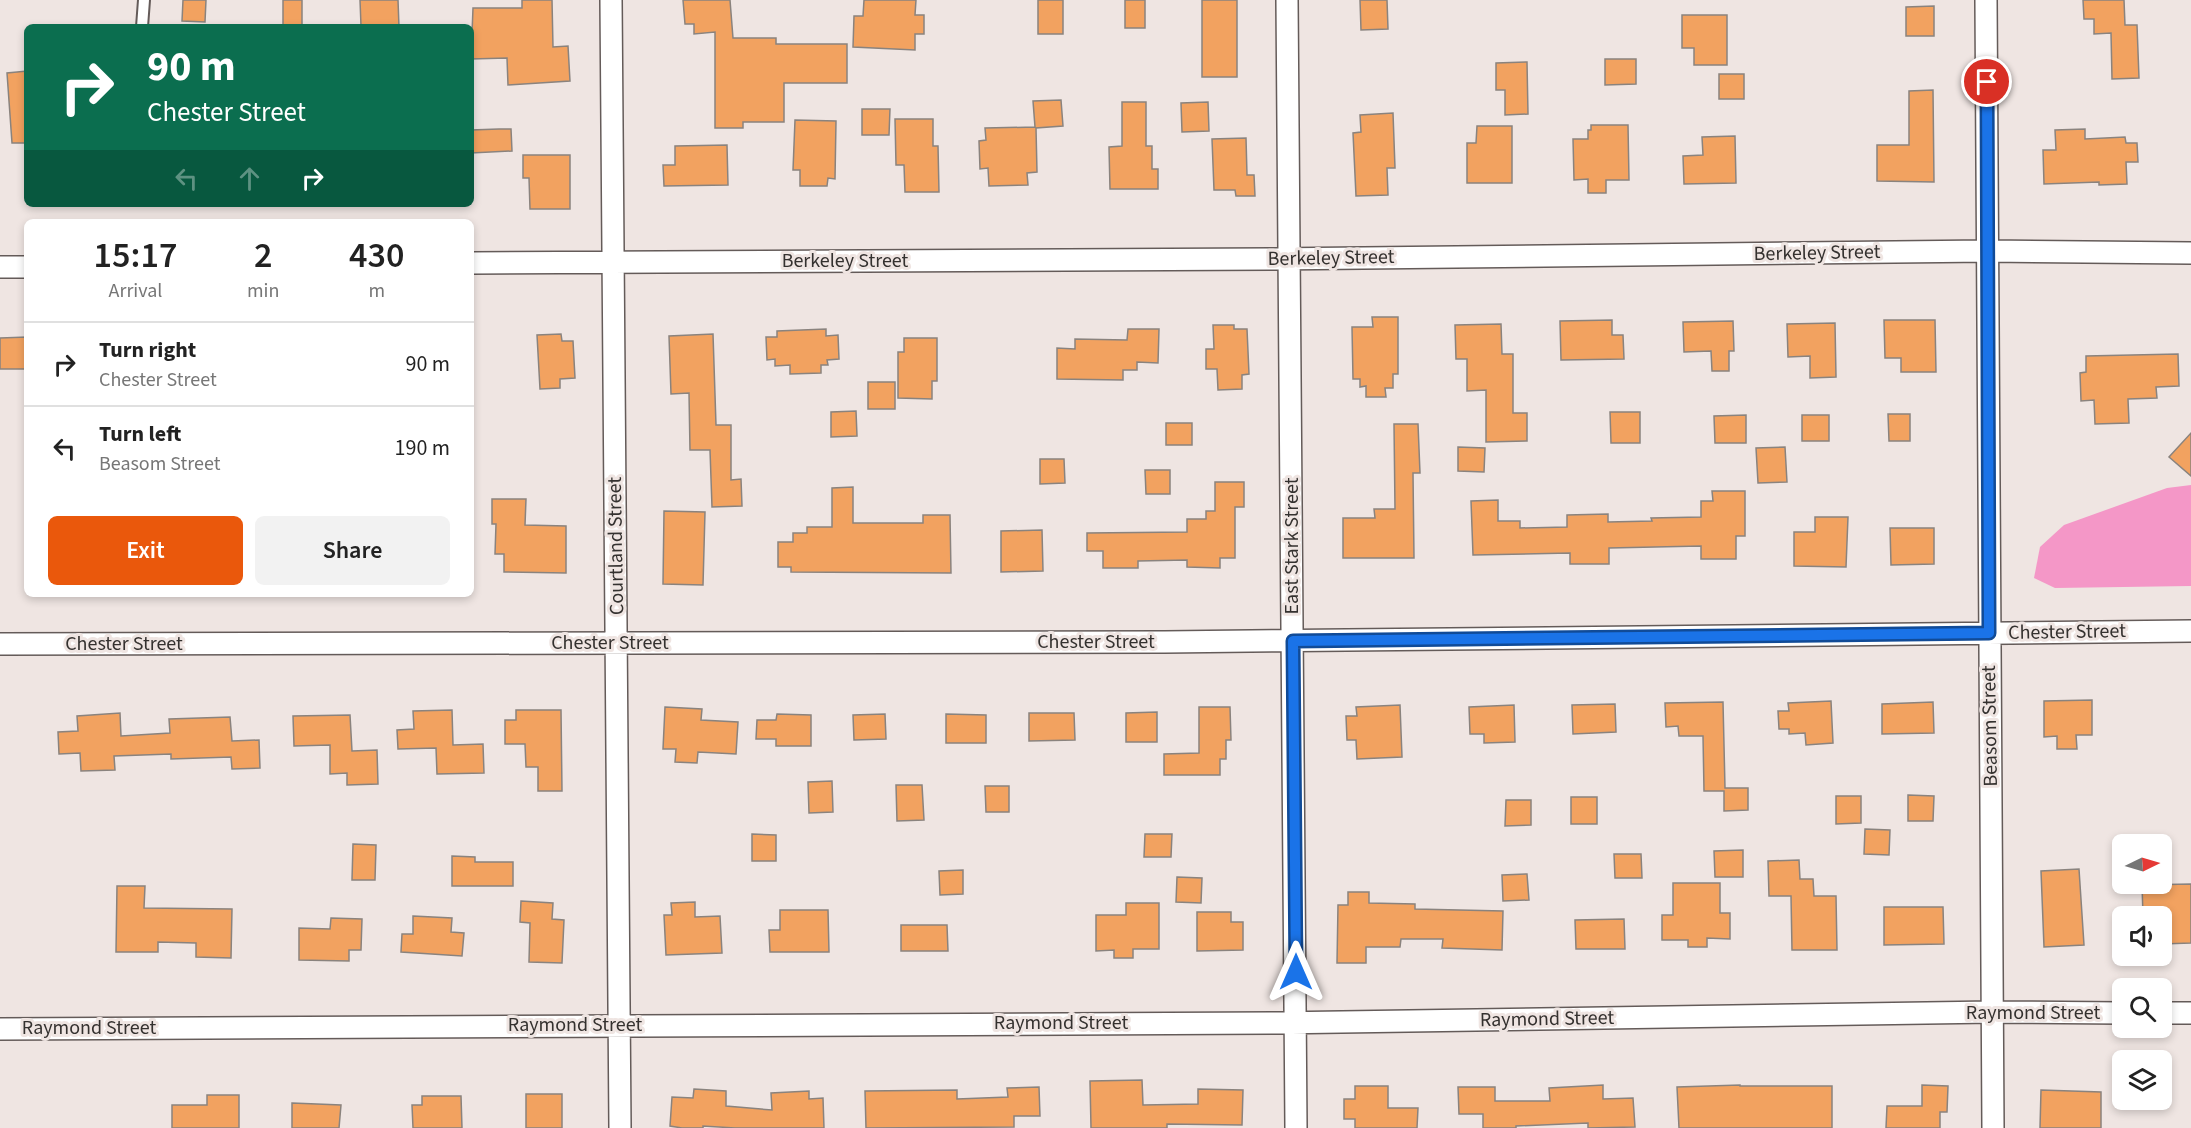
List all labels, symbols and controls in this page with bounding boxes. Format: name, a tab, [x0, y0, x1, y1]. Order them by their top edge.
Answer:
text: 90 m	[147, 37, 236, 97]
icon: right	[48, 48, 126, 126]
pin	[1961, 56, 2012, 107]
icon: arrive	[1970, 65, 2003, 98]
text: Chester Street	[147, 93, 306, 132]
icon: left	[170, 162, 203, 195]
icon: ahead	[233, 162, 266, 195]
icon: right	[296, 162, 329, 195]
text: 15:17	[94, 230, 177, 281]
text: 2	[254, 230, 272, 281]
text: 430	[349, 230, 404, 281]
street label: Berkeley Street	[1753, 238, 1881, 268]
street label: Berkeley Street	[1267, 243, 1395, 273]
street label: Berkeley Street	[782, 247, 909, 275]
text: Arrival	[109, 277, 162, 305]
text: min	[247, 277, 279, 305]
text: m	[368, 277, 385, 305]
text: Turn right	[99, 334, 196, 366]
icon: right	[48, 348, 81, 381]
text: 90 m	[405, 348, 450, 380]
text: Chester Street	[99, 366, 217, 394]
text: Turn left	[99, 418, 181, 450]
icon: left	[48, 432, 81, 465]
text: 190 m	[395, 432, 450, 464]
text: Beasom Street	[99, 450, 220, 478]
street label: Courtland Street	[601, 476, 631, 615]
street label: East Stark Street	[1278, 477, 1306, 614]
button: Exit	[48, 516, 243, 585]
button: Share	[255, 516, 450, 585]
street label: Chester Street	[2008, 617, 2126, 647]
street label: Chester Street	[1037, 628, 1155, 656]
street label: Chester Street	[551, 629, 669, 657]
street label: Chester Street	[65, 630, 183, 658]
street label: Beasom Street	[1975, 665, 2005, 787]
north arrow	[2112, 834, 2172, 894]
map controls	[2112, 834, 2172, 1110]
button: sound	[2112, 906, 2172, 966]
position arrow	[1264, 940, 1328, 1004]
button: search	[2112, 978, 2172, 1038]
street label: Raymond Street	[1966, 999, 2100, 1027]
street label: Raymond Street	[1480, 1004, 1615, 1034]
street label: Raymond Street	[994, 1009, 1128, 1037]
street label: Raymond Street	[508, 1011, 642, 1039]
street label: Raymond Street	[22, 1014, 156, 1042]
button: layers	[2112, 1050, 2172, 1110]

